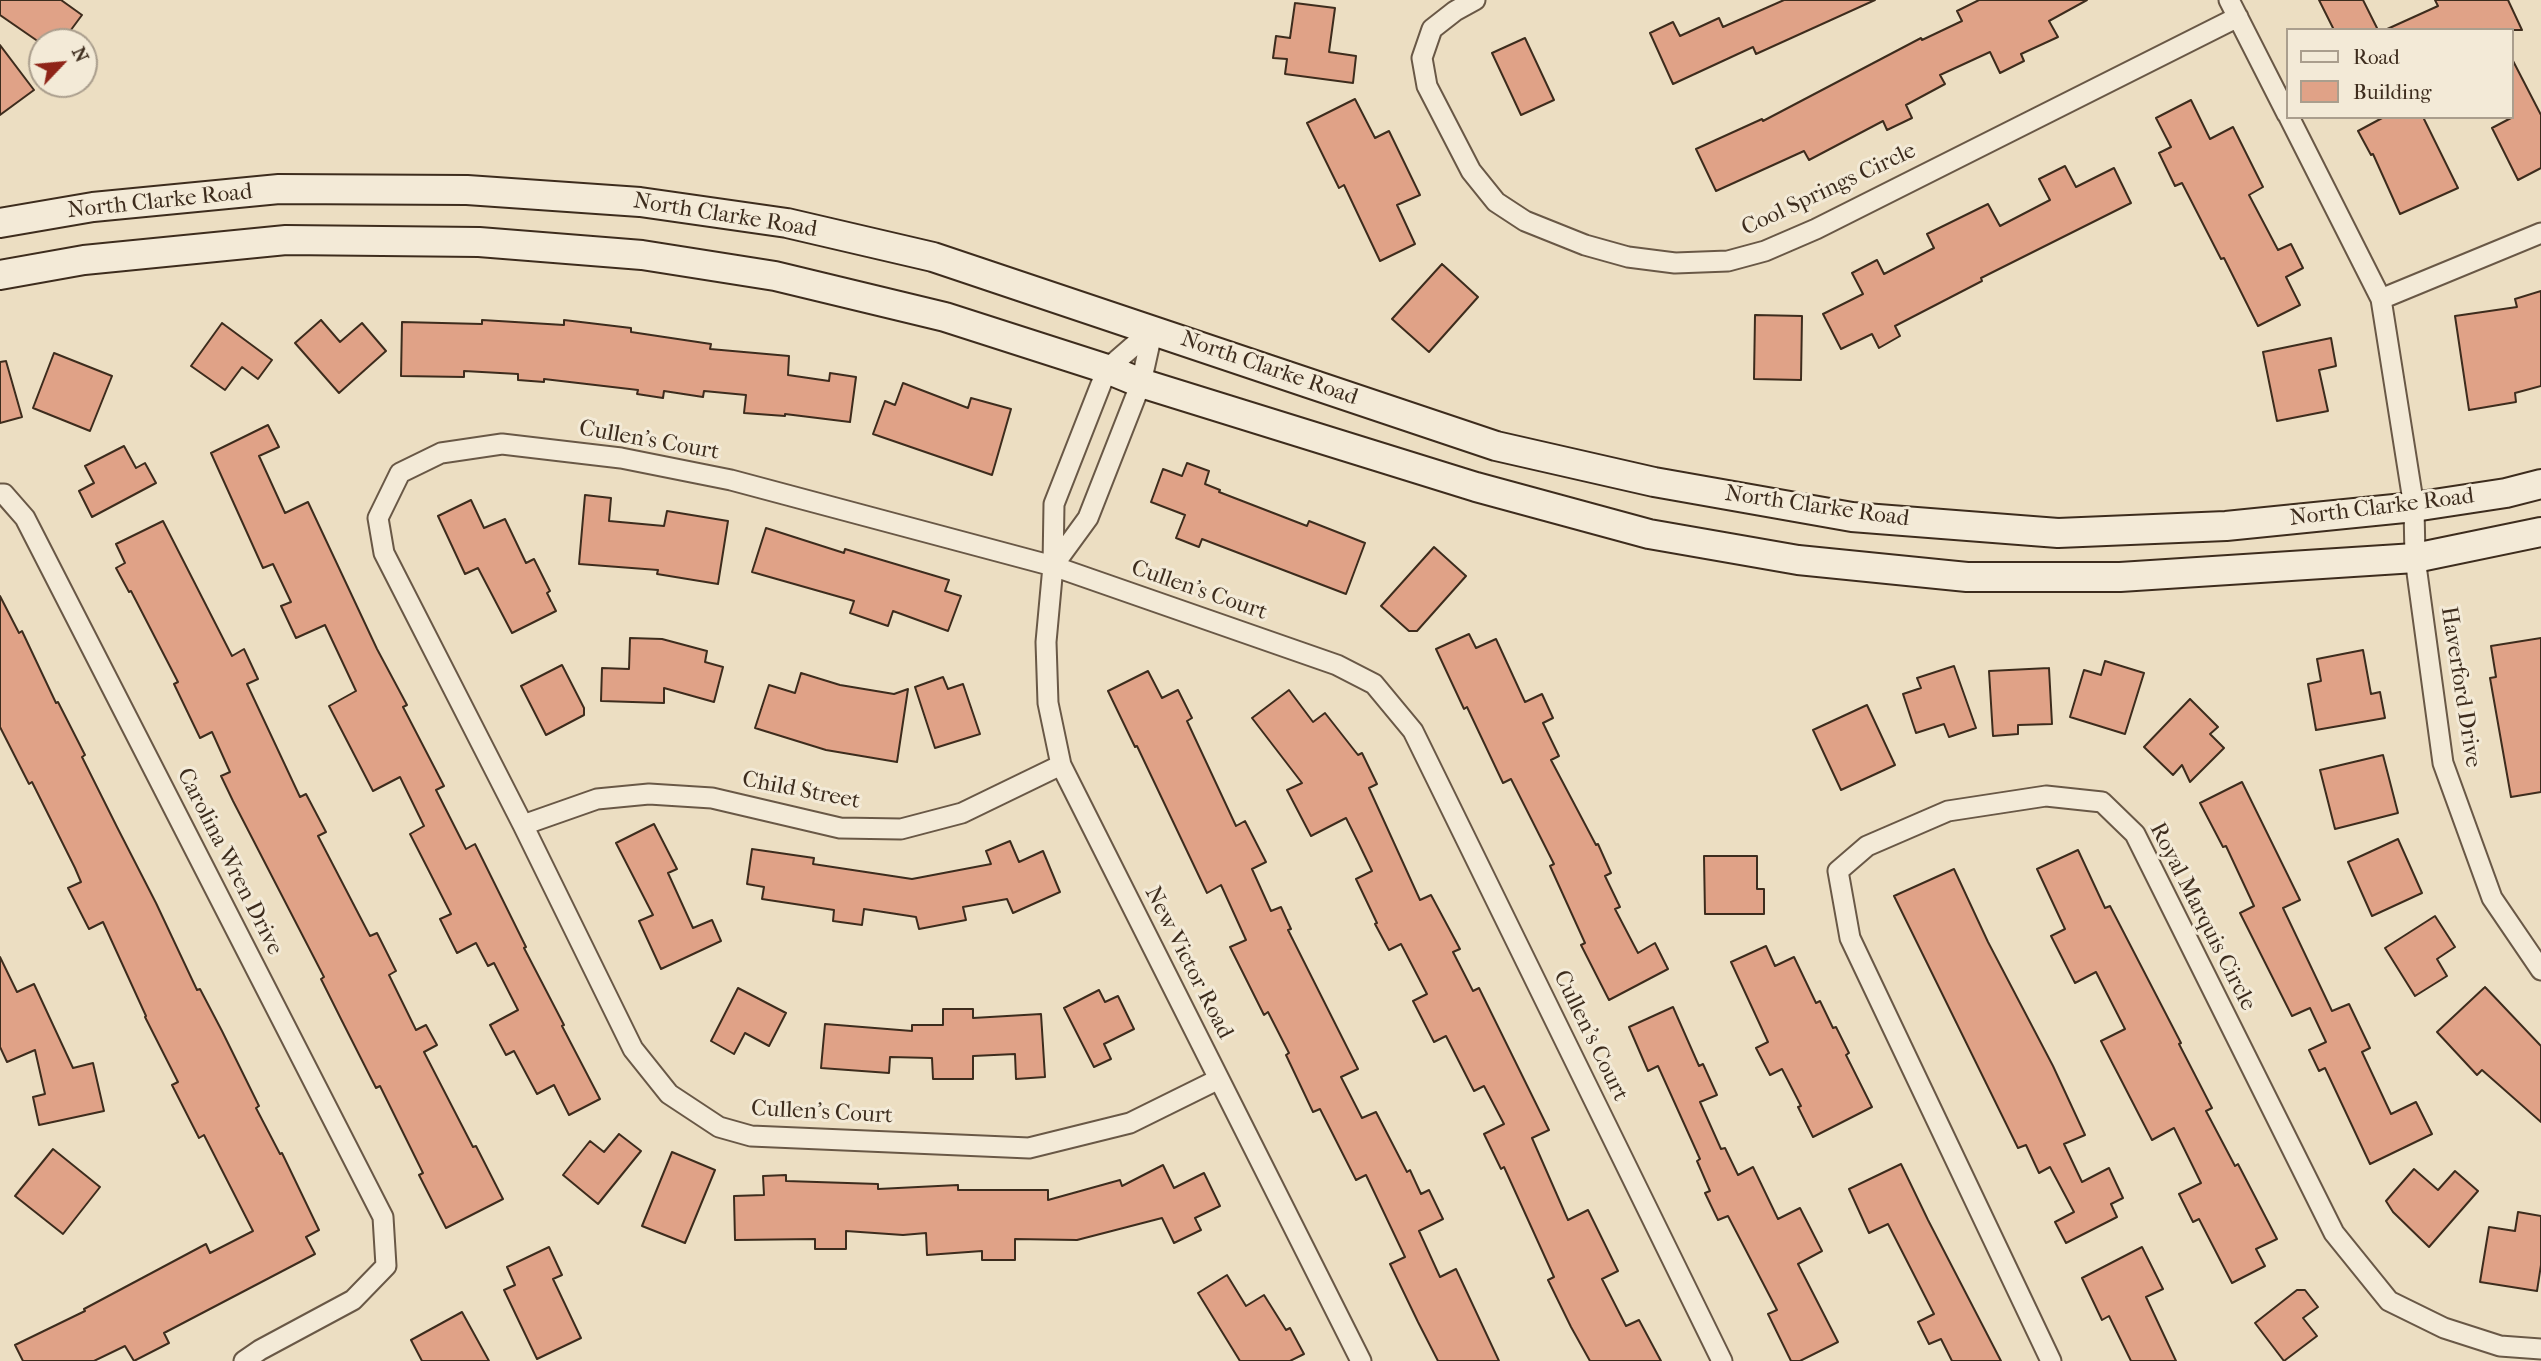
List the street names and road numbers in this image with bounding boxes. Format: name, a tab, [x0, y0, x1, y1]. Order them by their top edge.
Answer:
street label: Cool Springs Circle	[1737, 138, 1921, 242]
street label: North Clarke Road	[66, 179, 254, 225]
street label: North Clarke Road	[631, 188, 819, 244]
street label: North Clarke Road	[1177, 326, 1361, 412]
street label: Cullen's Court	[577, 415, 721, 467]
street label: North Clarke Road	[1723, 480, 1911, 534]
street label: North Clarke Road	[2288, 483, 2476, 533]
street label: Cullen's Court	[1127, 555, 1271, 627]
street label: Haverford Drive	[2434, 605, 2486, 769]
street label: Carolina Wren Drive	[170, 764, 288, 960]
street label: Child Street	[740, 766, 862, 816]
street label: Royal Marquis Circle	[2143, 818, 2261, 1016]
street label: New Victor Road	[1138, 882, 1238, 1044]
street label: Cullen's Court	[1546, 966, 1634, 1106]
street label: Cullen's Court	[750, 1096, 894, 1130]

